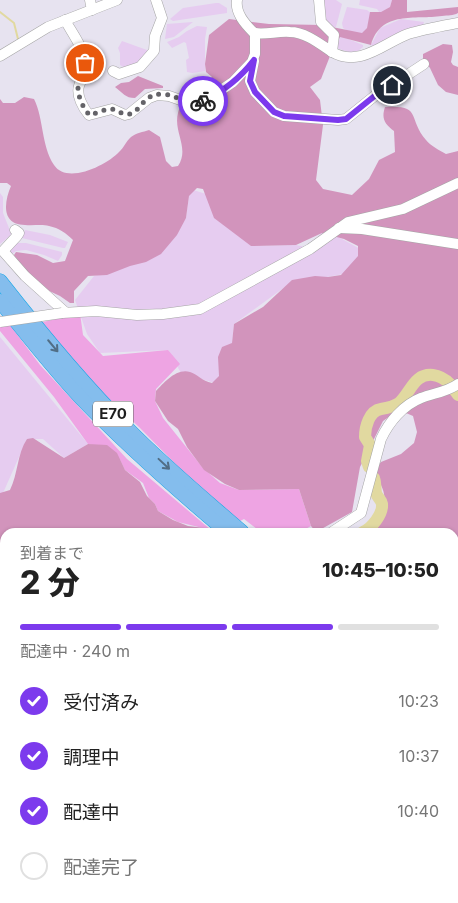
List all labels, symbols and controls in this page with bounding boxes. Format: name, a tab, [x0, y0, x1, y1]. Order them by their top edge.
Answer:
pin	[64, 42, 106, 84]
icon: bag	[71, 49, 99, 77]
pin	[371, 64, 413, 106]
icon: home	[378, 71, 406, 99]
courier	[178, 76, 228, 126]
icon: bike	[189, 87, 217, 115]
one-way arrow	[47, 339, 58, 352]
road number: E70	[93, 402, 133, 426]
one-way arrow	[158, 458, 171, 470]
text: 到着まで	[20, 543, 84, 563]
text: 10:45–10:50	[322, 559, 439, 582]
text: 2 分	[20, 563, 79, 602]
text: 配達中 · 240 m	[20, 641, 130, 661]
icon: check	[20, 687, 48, 715]
text: 受付済み	[63, 691, 139, 714]
text: 10:23	[398, 691, 439, 711]
icon: check	[20, 742, 48, 770]
text: 調理中	[63, 746, 120, 769]
text: 10:37	[399, 746, 439, 766]
icon: check	[20, 797, 48, 825]
text: 配達中	[63, 801, 120, 824]
text: 10:40	[397, 801, 439, 821]
text: 配達完了	[63, 856, 139, 879]

